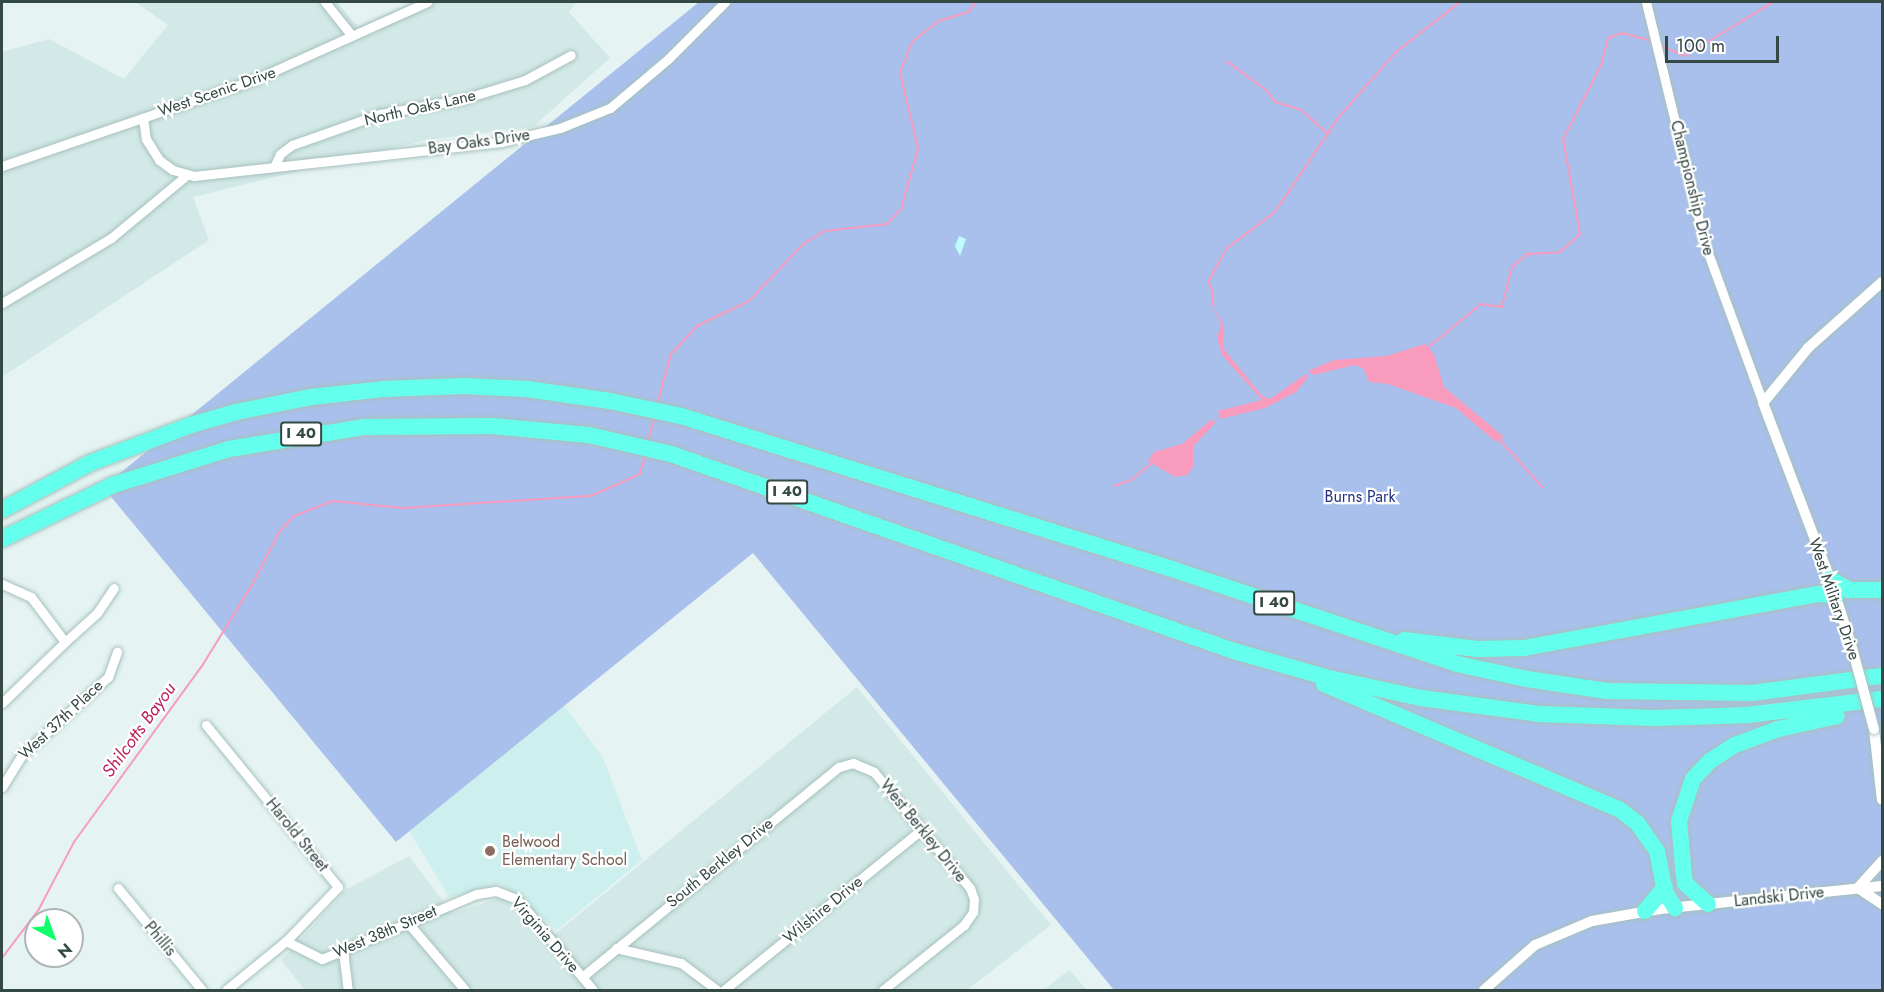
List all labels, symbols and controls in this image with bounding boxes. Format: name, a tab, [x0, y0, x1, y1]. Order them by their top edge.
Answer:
scale bar	[1668, 24, 1782, 62]
text: 100 m	[1676, 33, 1725, 59]
street label: West Scenic Drive	[156, 63, 278, 121]
street label: North Oaks Lane	[362, 86, 478, 130]
street label: Championship Drive	[1666, 119, 1718, 257]
street label: Bay Oaks Drive	[427, 125, 531, 159]
road number: I 40	[280, 422, 322, 446]
road number: I 40	[766, 480, 808, 504]
park label: Burns Park	[1325, 487, 1395, 507]
street label: West Military Drive	[1804, 535, 1864, 663]
road number: I 40	[1253, 591, 1295, 615]
street label: West 37th Place	[15, 676, 107, 764]
water label: Shilcotts Bayou	[97, 678, 181, 782]
street label: West Berkley Drive	[876, 776, 970, 886]
street label: Harold Street	[262, 794, 332, 876]
street label: South Berkley Drive	[663, 814, 777, 912]
place label: Belwood Elementary School	[502, 832, 627, 870]
marker: Belwood Elementary School	[483, 844, 497, 858]
street label: Wilshire Drive	[779, 872, 867, 948]
street label: Landski Drive	[1733, 883, 1825, 911]
street label: Virginia Drive	[507, 893, 583, 977]
street label: West 38th Street	[330, 902, 440, 962]
north arrow	[24, 908, 84, 968]
street label: Phillis	[140, 918, 180, 960]
text: N	[52, 938, 77, 963]

